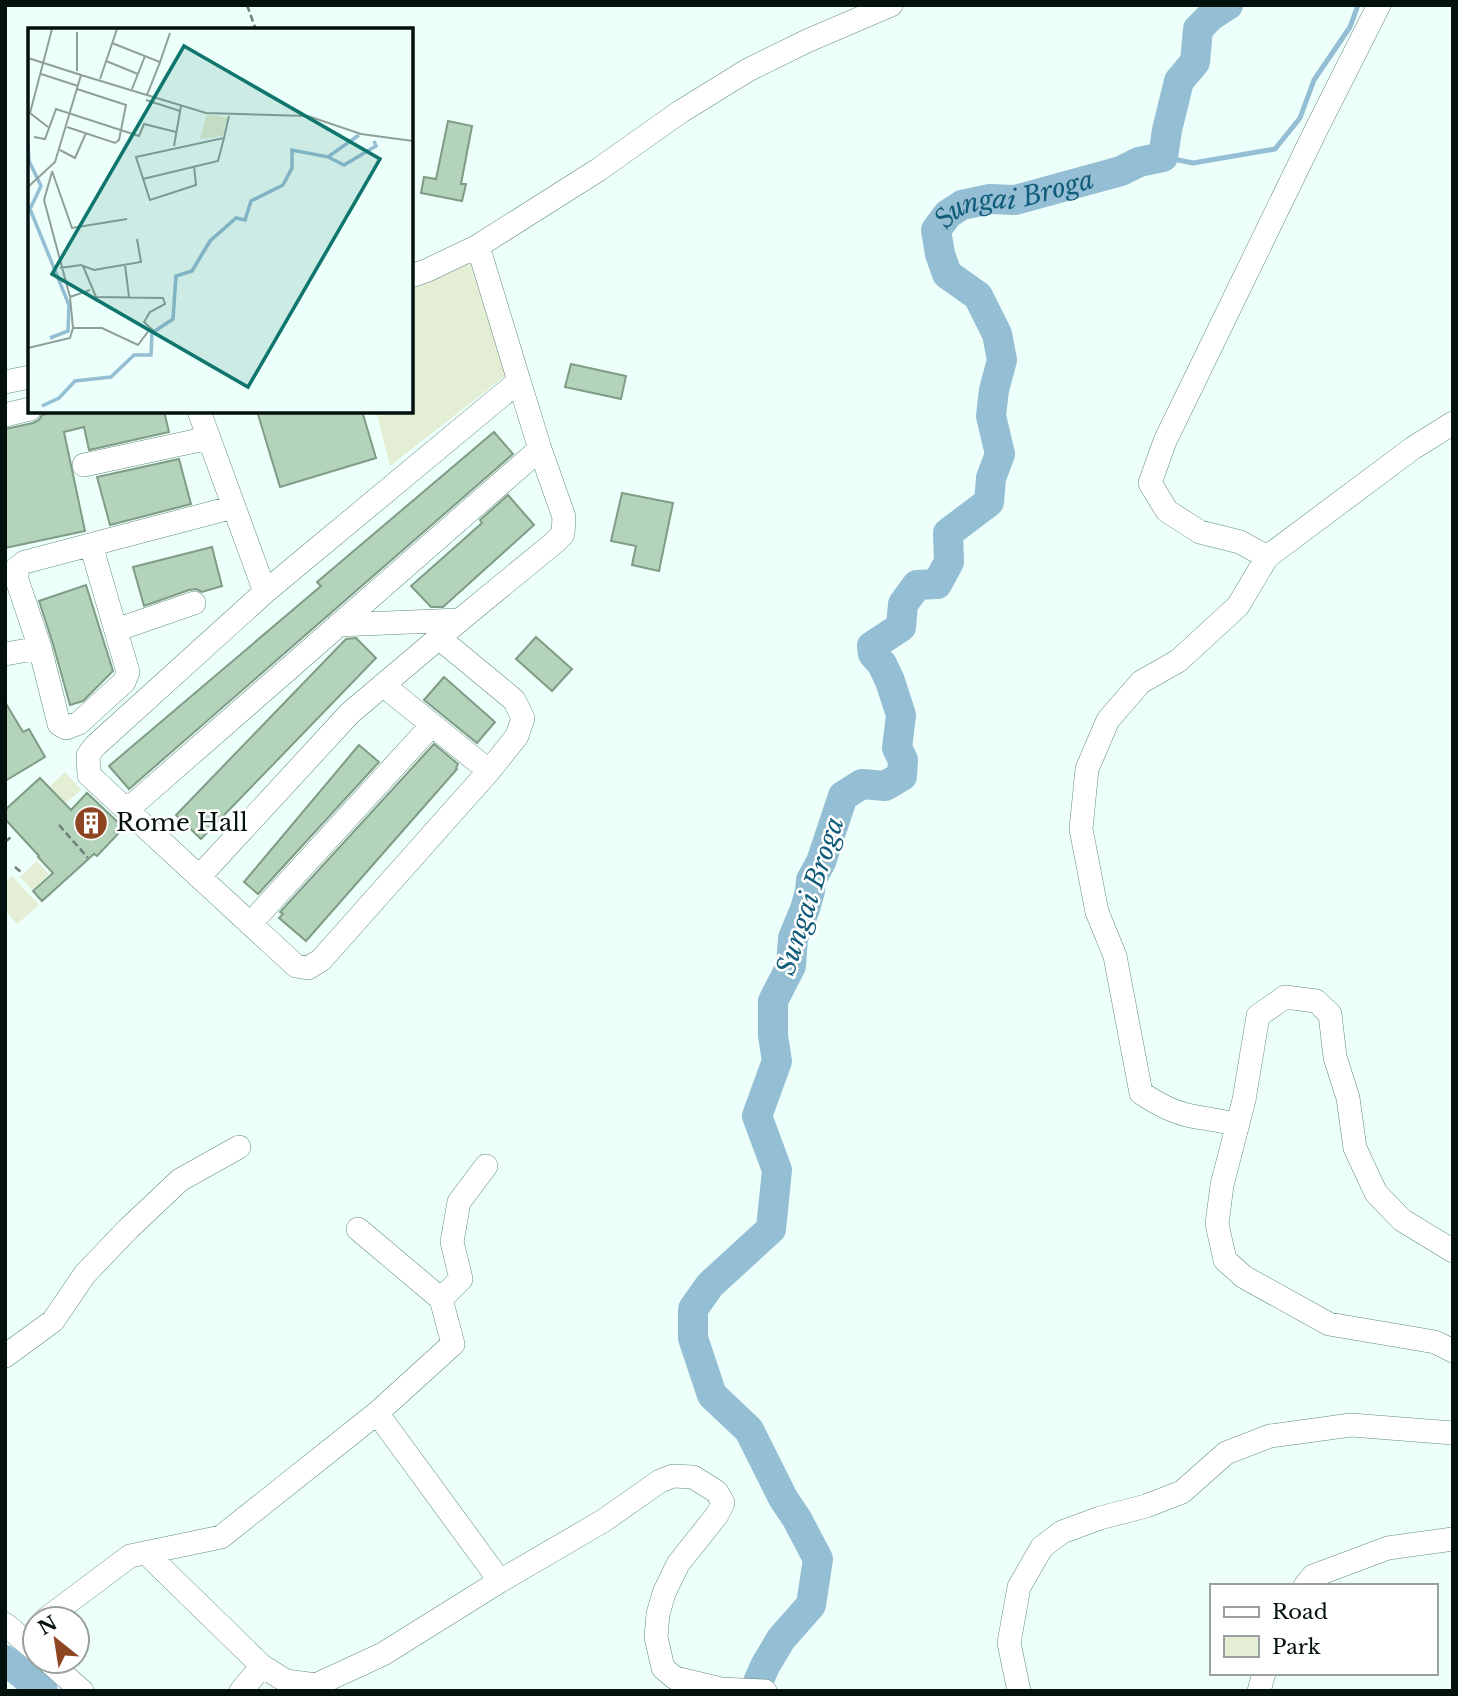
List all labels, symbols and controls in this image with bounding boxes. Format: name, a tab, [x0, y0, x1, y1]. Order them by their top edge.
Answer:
inset map	[28, 28, 413, 413]
water label: Sungai Broga	[927, 163, 1097, 234]
building icon: Rome Hall	[72, 804, 110, 842]
place label: Rome Hall	[116, 808, 248, 837]
water label: Sungai Broga	[769, 813, 851, 979]
legend	[1210, 1584, 1437, 1675]
text: Road	[1272, 1599, 1328, 1625]
north arrow	[21, 1605, 91, 1675]
text: N	[34, 1611, 61, 1640]
text: Park	[1272, 1634, 1321, 1660]

